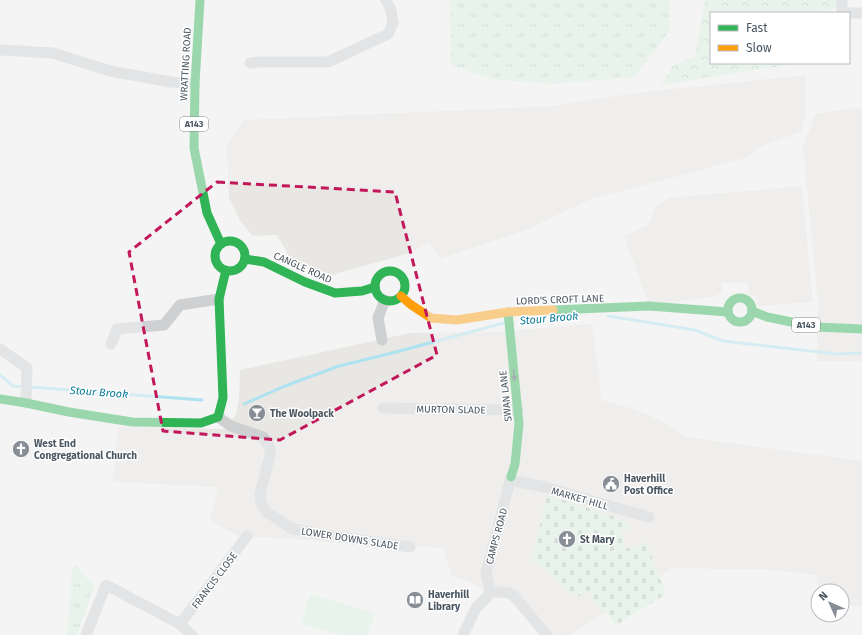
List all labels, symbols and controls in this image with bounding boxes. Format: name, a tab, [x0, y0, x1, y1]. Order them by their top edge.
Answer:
legend	[710, 12, 850, 64]
text: Fast	[746, 21, 768, 35]
street label: WRATTING ROAD	[178, 27, 194, 101]
text: Slow	[746, 41, 772, 55]
road number: A143	[180, 117, 208, 131]
street label: CANGLE ROAD	[272, 250, 334, 286]
street label: LORD'S CROFT LANE	[516, 292, 604, 308]
water label: Stour Brook	[518, 309, 579, 328]
road number: A143	[792, 318, 820, 332]
one-way arrow	[511, 369, 517, 381]
street label: SWAN LANE	[497, 370, 515, 422]
water label: Stour Brook	[68, 384, 129, 401]
bar icon: The Woolpack	[247, 403, 267, 423]
street label: MURTON SLADE	[416, 403, 486, 417]
place label: The Woolpack	[270, 408, 334, 420]
place label: West End Congregational Church	[34, 438, 137, 462]
church icon: West End Congregational Church	[11, 439, 31, 459]
place label: Haverhill Post Office	[624, 473, 674, 497]
public building icon: Haverhill Post Office	[601, 474, 621, 494]
street label: MARKET HILL	[550, 485, 609, 513]
street label: CAMPS ROAD	[484, 507, 510, 566]
street label: LOWER DOWNS SLADE	[300, 525, 399, 553]
church icon: St Mary	[557, 529, 577, 549]
place label: St Mary	[580, 534, 615, 546]
street label: FRANCIS CLOSE	[190, 550, 240, 611]
north arrow	[810, 583, 850, 623]
place label: Haverhill Library	[428, 589, 469, 613]
text: N	[816, 589, 830, 603]
library icon: Haverhill Library	[405, 590, 425, 610]

